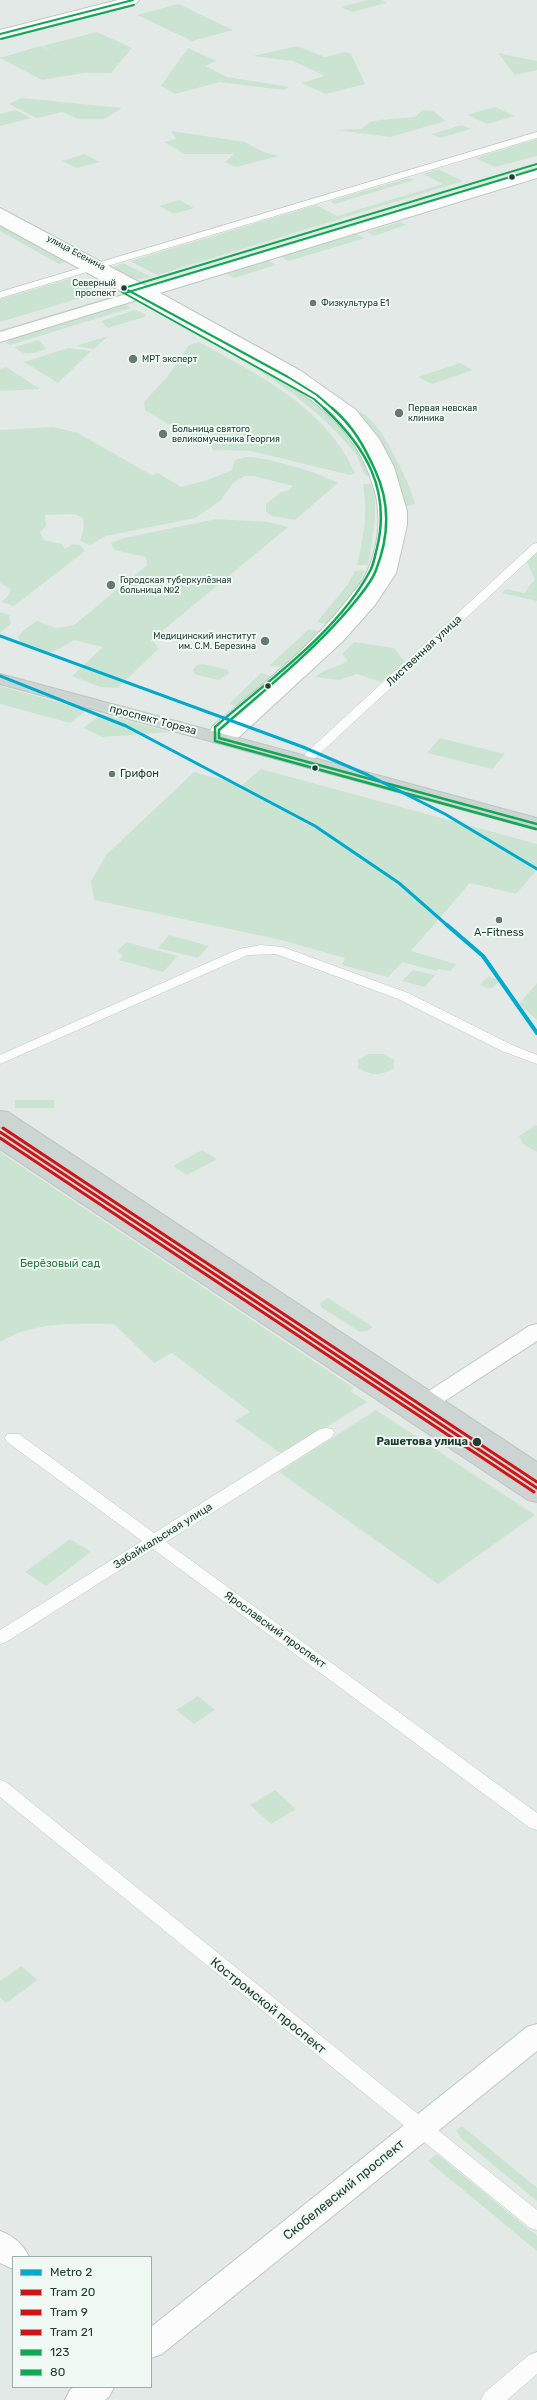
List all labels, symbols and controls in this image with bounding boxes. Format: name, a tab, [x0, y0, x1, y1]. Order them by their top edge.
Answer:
unlabelled marker	[507, 172, 517, 182]
street label: улица Есенина	[45, 233, 107, 273]
place label: Северный проспект	[72, 278, 116, 299]
marker: Северный проспект	[119, 283, 129, 293]
marker: Физкультура Е1	[308, 298, 318, 308]
place label: Физкультура Е1	[321, 298, 389, 308]
marker: МРТ эксперт	[127, 353, 139, 365]
place label: МРТ эксперт	[142, 354, 197, 364]
place label: Первая невская клиника	[408, 403, 477, 424]
marker: Первая невская клиника	[393, 407, 405, 419]
place label: Больница святого великомученика Георгия	[172, 424, 280, 445]
marker: Больница святого великомученика Георгия	[157, 428, 169, 440]
place label: Городская туберкулёзная больница №2	[120, 575, 231, 596]
marker: Городская туберкулёзная больница №2	[105, 579, 117, 591]
street label: Лиственная улица	[384, 613, 464, 689]
place label: Медицинский институт им. С.М. Березина	[153, 631, 256, 652]
marker: Медицинский институт им. С.М. Березина	[259, 635, 271, 647]
unlabelled marker	[263, 681, 273, 691]
street label: проспект Тореза	[108, 702, 198, 738]
unlabelled marker	[310, 763, 320, 773]
place label: Грифон	[120, 767, 159, 781]
marker: Грифон	[107, 769, 117, 779]
marker: A-Fitness	[494, 915, 504, 925]
place label: A-Fitness	[474, 926, 524, 940]
park label: Берёзовый сад	[20, 1257, 100, 1271]
place label: Рашетова улица	[376, 1435, 468, 1449]
marker: Рашетова улица	[471, 1436, 483, 1448]
street label: Забайкальская улица	[111, 1500, 215, 1572]
street label: Ярославский проспект	[222, 1589, 328, 1671]
street label: Костромской проспект	[207, 1955, 329, 2057]
street label: Скобелевский проспект	[280, 2136, 408, 2244]
legend	[12, 2256, 152, 2388]
text: Metro 2	[50, 2265, 92, 2279]
text: Tram 20	[50, 2285, 95, 2299]
text: Tram 9	[50, 2305, 88, 2319]
text: Tram 21	[50, 2325, 93, 2339]
text: 123	[50, 2345, 69, 2359]
text: 80	[50, 2365, 65, 2379]

